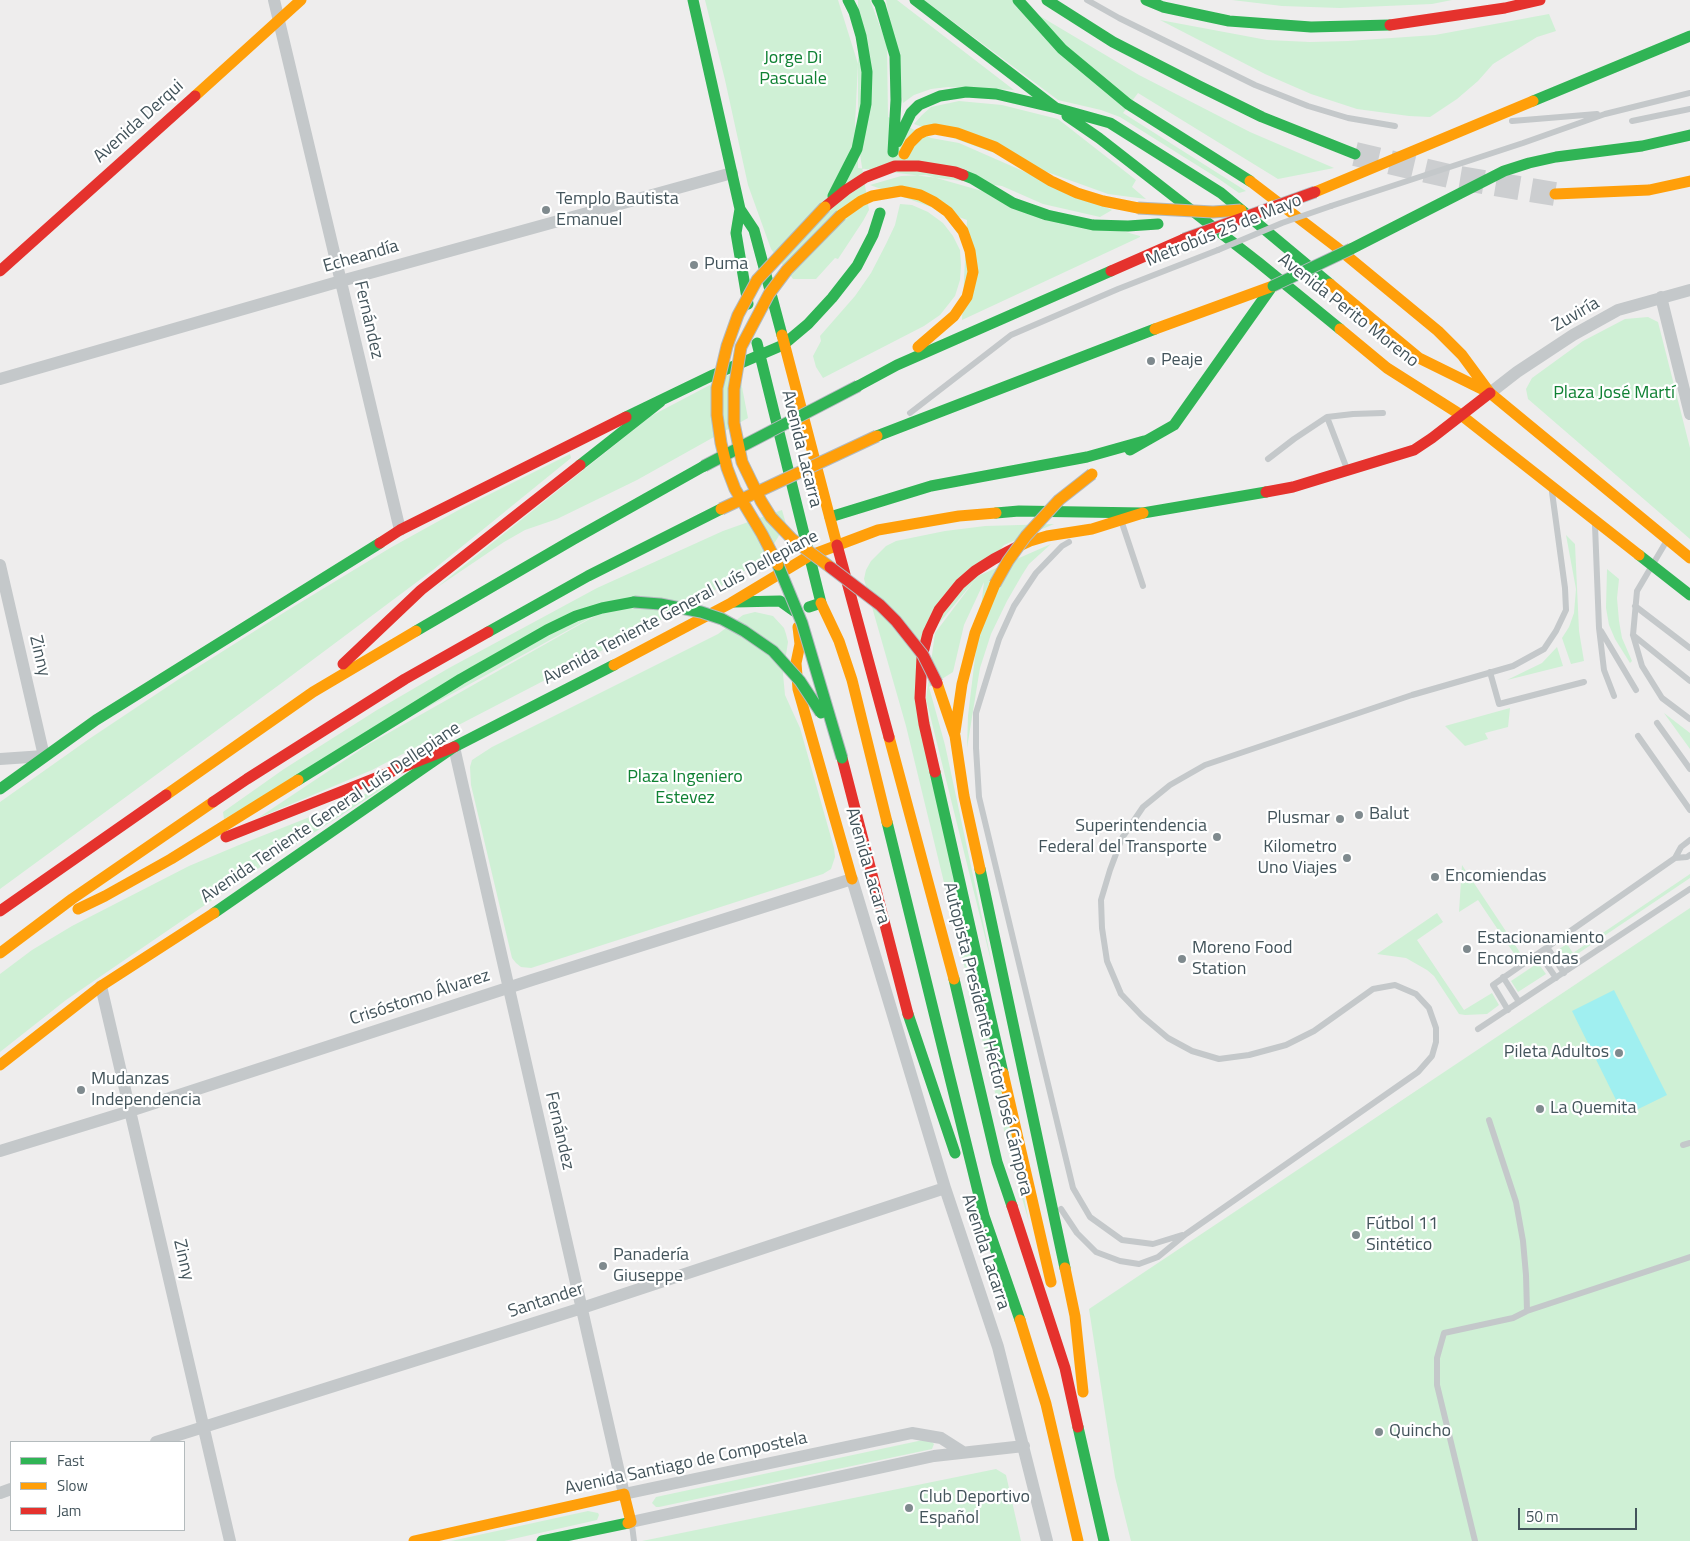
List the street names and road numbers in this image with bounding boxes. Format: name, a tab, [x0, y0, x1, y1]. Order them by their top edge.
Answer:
street label: Avenida Derqui	[90, 76, 188, 168]
street label: Metrobús 25 de Mayo	[1143, 190, 1305, 272]
street label: Echeandía	[321, 236, 401, 278]
street label: Avenida Perito Moreno	[1273, 249, 1423, 373]
street label: Fernández	[349, 279, 387, 361]
street label: Zuviría	[1549, 293, 1603, 337]
street label: Avenida Lacarra	[776, 388, 826, 510]
street label: Avenida Teniente General Luís Dellepiane	[540, 526, 822, 690]
street label: Zinny	[24, 633, 54, 679]
street label: Avenida Teniente General Luís Dellepiane	[197, 718, 465, 908]
street label: Avenida Lacarra	[840, 805, 894, 927]
street label: Autopista Presidente Héctor José Cámpora	[938, 880, 1036, 1198]
street label: Crisóstomo Álvarez	[347, 965, 493, 1031]
street label: Fernández	[540, 1090, 578, 1172]
street label: Avenida Lacarra	[956, 1192, 1014, 1312]
street label: Zinny	[168, 1237, 198, 1283]
street label: Santander	[505, 1279, 587, 1323]
street label: Avenida Santiago de Compostela	[563, 1428, 809, 1500]

